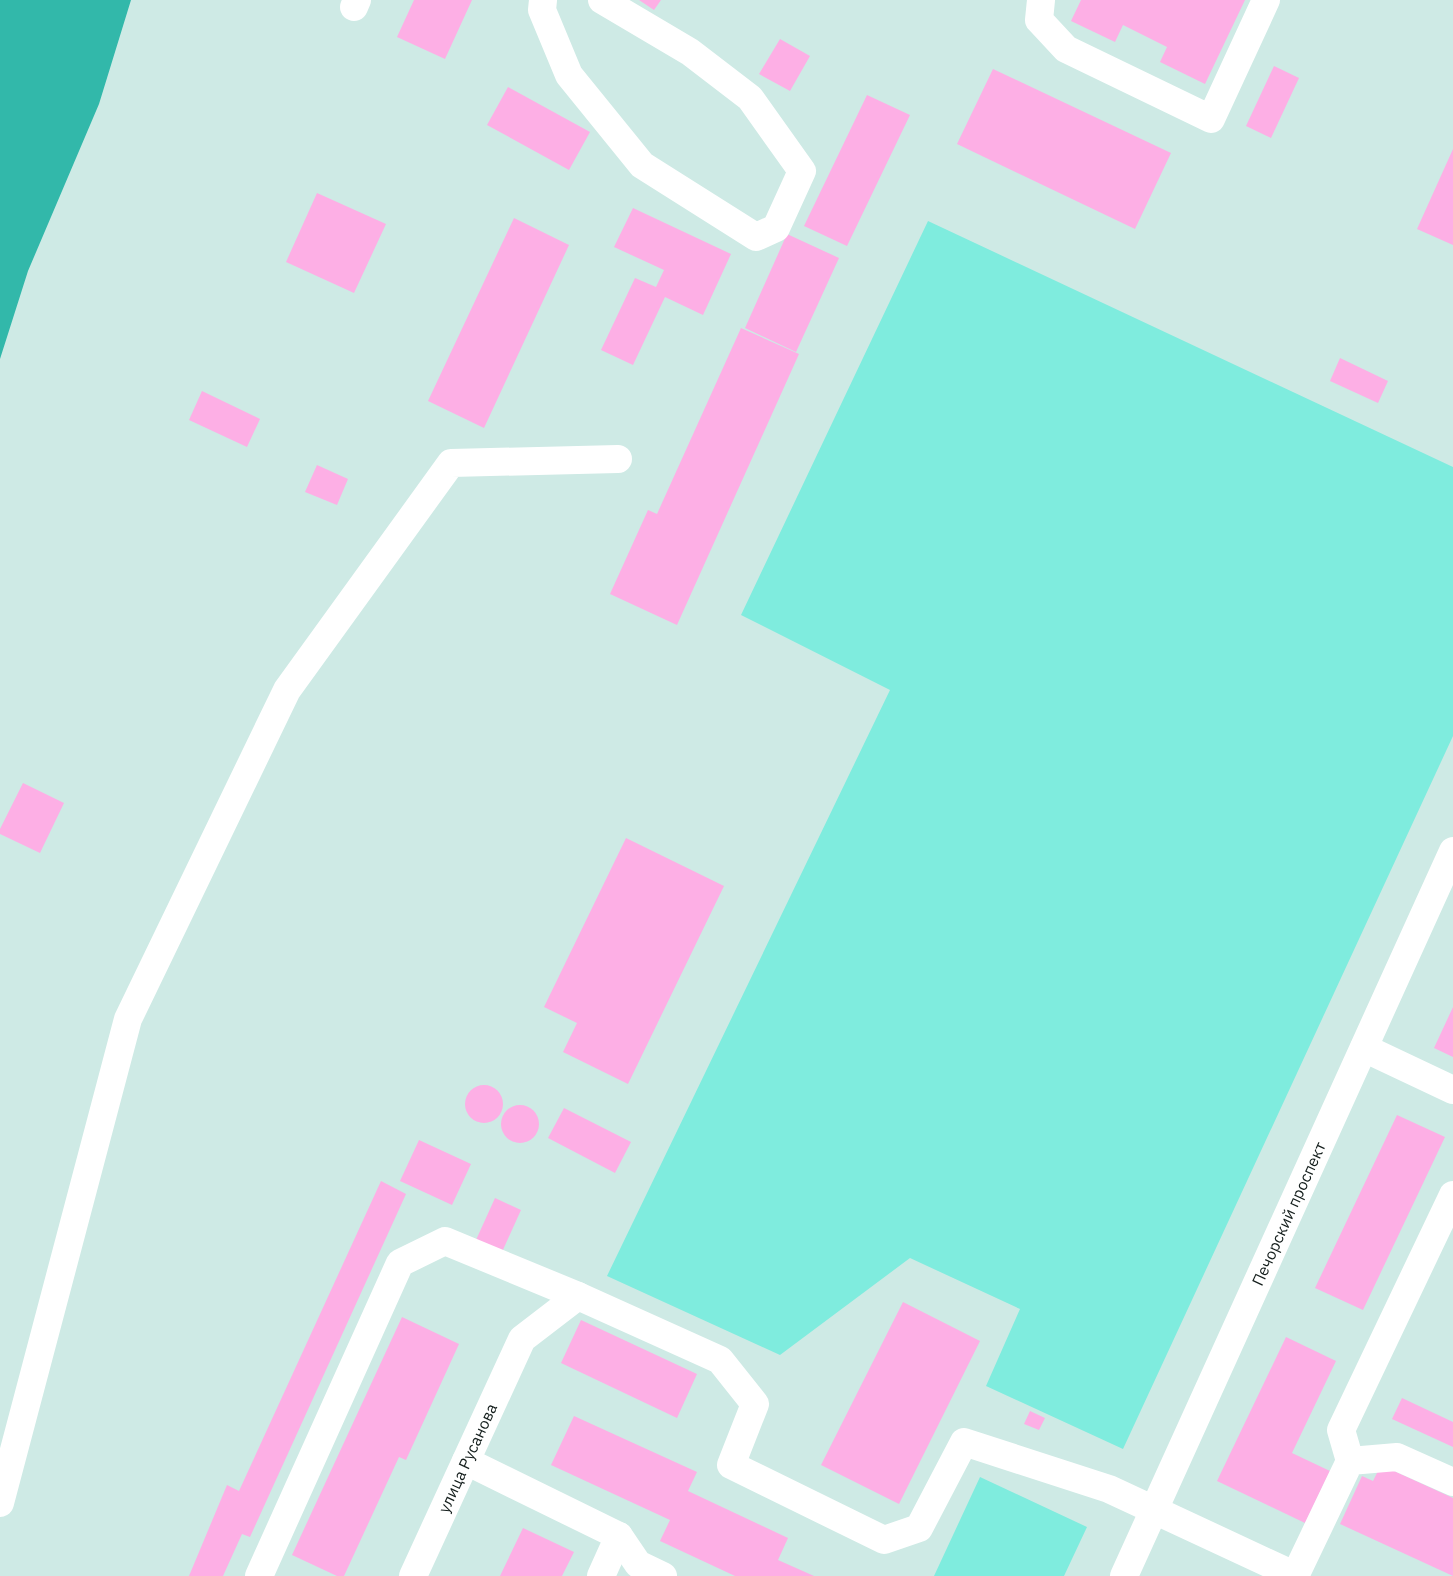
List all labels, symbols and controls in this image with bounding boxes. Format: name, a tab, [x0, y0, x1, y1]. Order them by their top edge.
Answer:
street label: Печорский проспект	[1247, 1138, 1330, 1289]
street label: улица Русанова	[434, 1400, 501, 1516]

